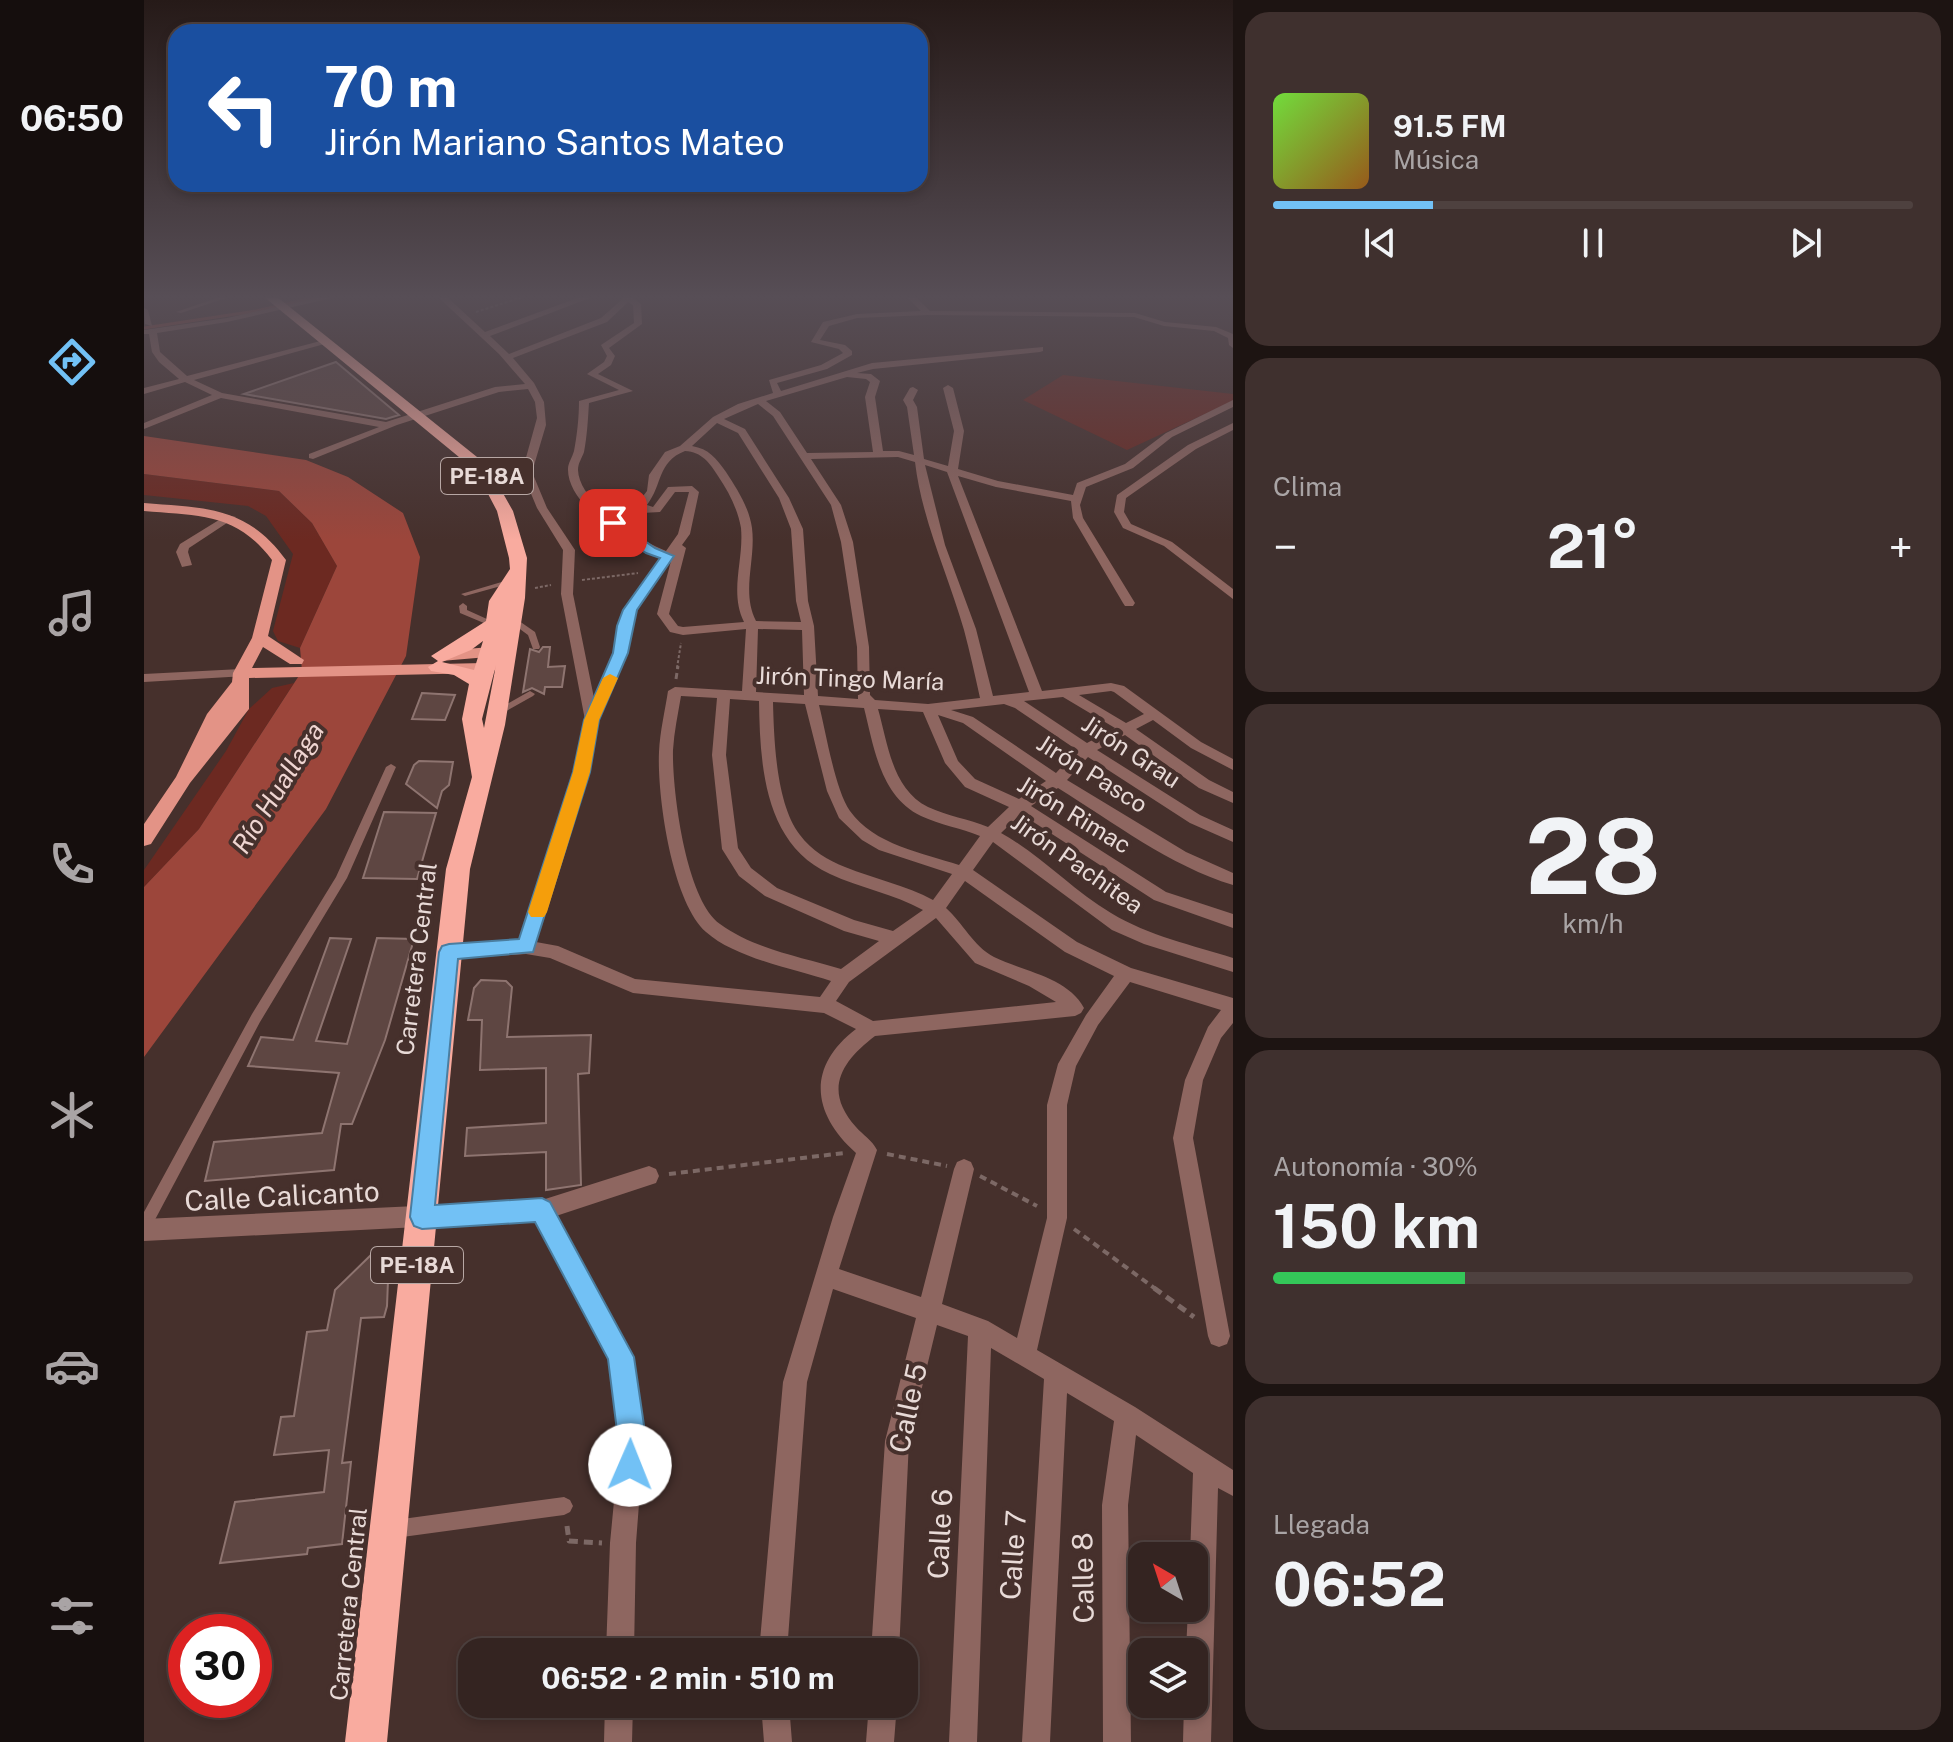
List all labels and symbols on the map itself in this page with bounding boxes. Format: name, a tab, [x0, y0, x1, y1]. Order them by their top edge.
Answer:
road number: PE-18A	[441, 458, 533, 494]
pin	[579, 489, 647, 557]
street label: Jirón Tingo María	[755, 661, 945, 695]
street label: Jirón Grau	[1077, 709, 1186, 793]
water label: Río Huallaga	[225, 716, 330, 859]
street label: Jirón Pasco	[1032, 728, 1153, 818]
street label: Jirón Rimac	[1013, 769, 1136, 859]
street label: Jirón Pachitea	[1006, 807, 1149, 919]
street label: Carretera Central	[390, 861, 442, 1057]
street label: Calle Calicanto	[184, 1174, 380, 1217]
road number: PE-18A	[371, 1247, 463, 1283]
street label: Calle 5	[882, 1360, 933, 1456]
position arrow	[588, 1423, 672, 1507]
street label: Calle 6	[921, 1488, 958, 1580]
street label: Carretera Central	[324, 1506, 372, 1702]
street label: Calle 7	[993, 1509, 1032, 1601]
street label: Calle 8	[1065, 1532, 1100, 1624]
north arrow	[1128, 1542, 1208, 1622]
speed limit sign: 30	[168, 1614, 272, 1718]

